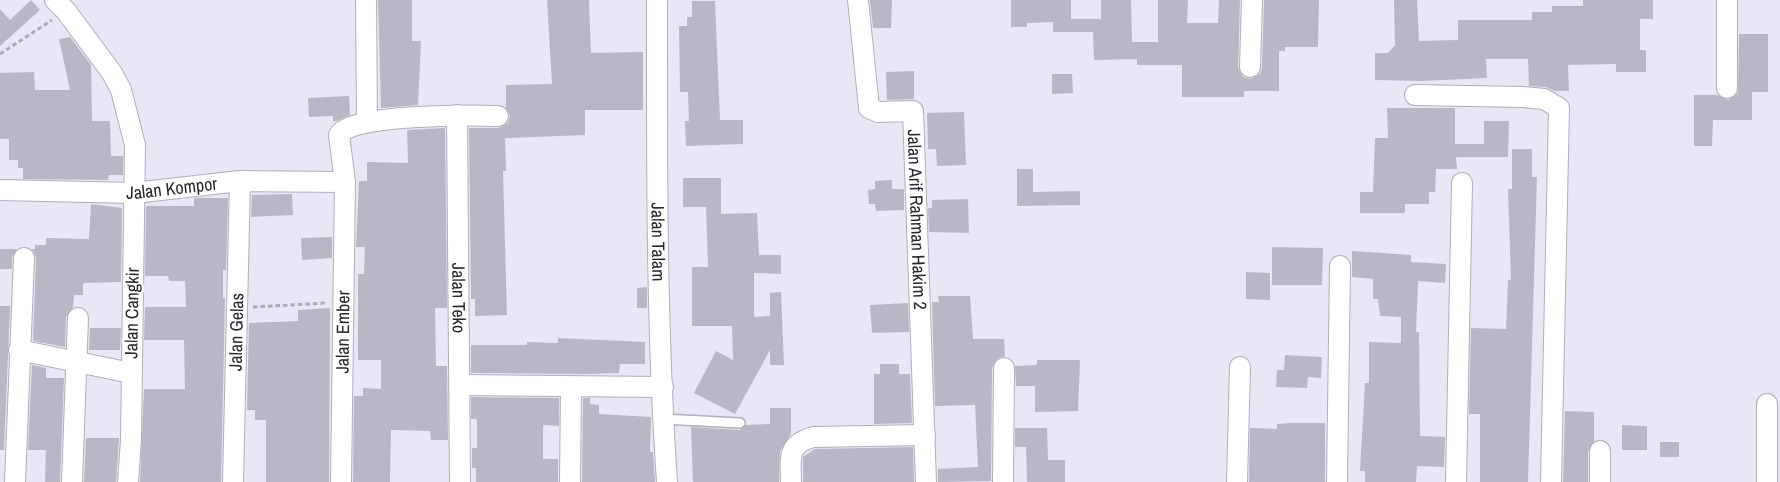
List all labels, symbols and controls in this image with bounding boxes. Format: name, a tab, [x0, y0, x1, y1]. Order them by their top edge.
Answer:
street label: Jalan Arif Rahman Hakim 2	[902, 129, 933, 310]
street label: Jalan Kompor	[126, 171, 218, 205]
street label: Jalan Talam	[645, 202, 672, 282]
street label: Jalan Teko	[446, 263, 472, 333]
street label: Jalan Cangkir	[118, 267, 145, 359]
street label: Jalan Ember	[329, 290, 356, 374]
street label: Jalan Gelas	[223, 293, 249, 371]

